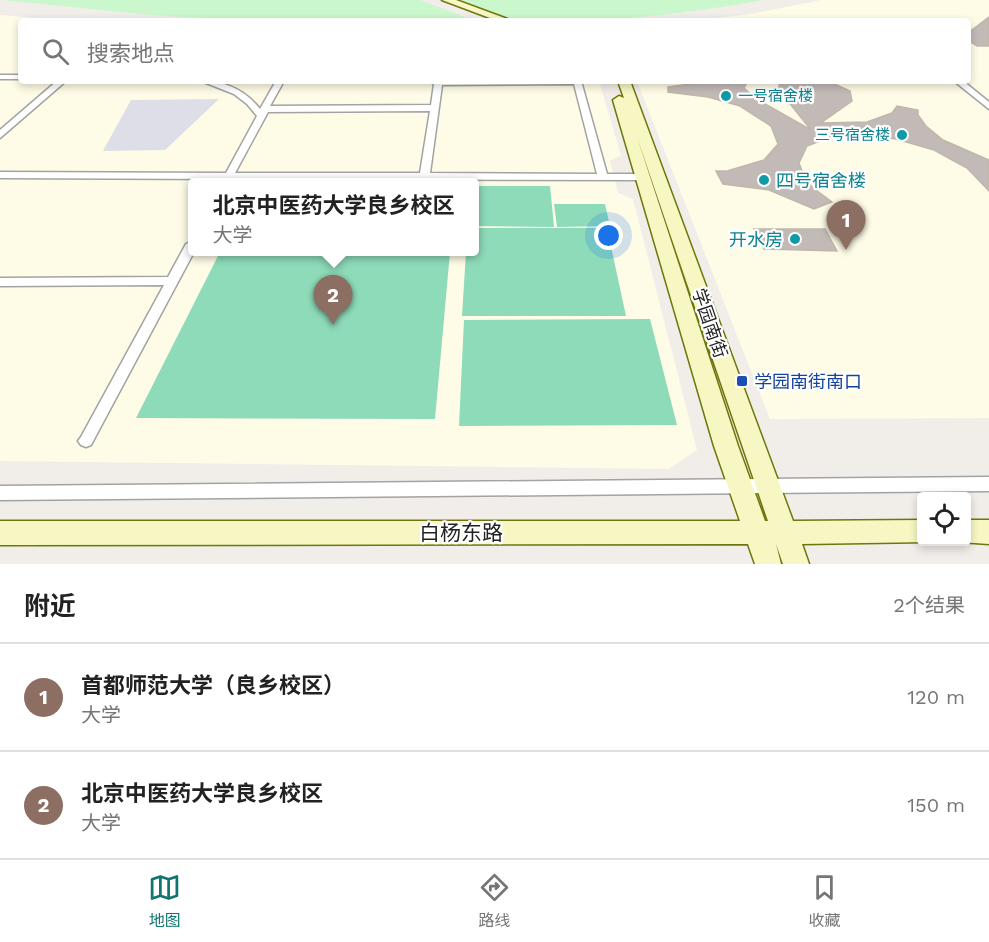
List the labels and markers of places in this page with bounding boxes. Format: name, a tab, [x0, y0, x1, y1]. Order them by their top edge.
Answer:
place label: 一号宿舍楼	[738, 87, 813, 105]
marker: 一号宿舍楼	[719, 89, 733, 103]
place label: 三号宿舍楼	[815, 126, 890, 144]
marker: 三号宿舍楼	[895, 128, 909, 142]
place label: 四号宿舍楼	[776, 170, 866, 191]
marker: 四号宿舍楼	[757, 173, 771, 187]
pin: 1	[826, 200, 866, 250]
place label: 开水房	[729, 229, 783, 250]
marker: 开水房	[788, 232, 802, 246]
pin: 2	[314, 276, 352, 325]
place label: 学园南街南口	[754, 371, 862, 392]
marker: 学园南街南口	[735, 374, 749, 388]

